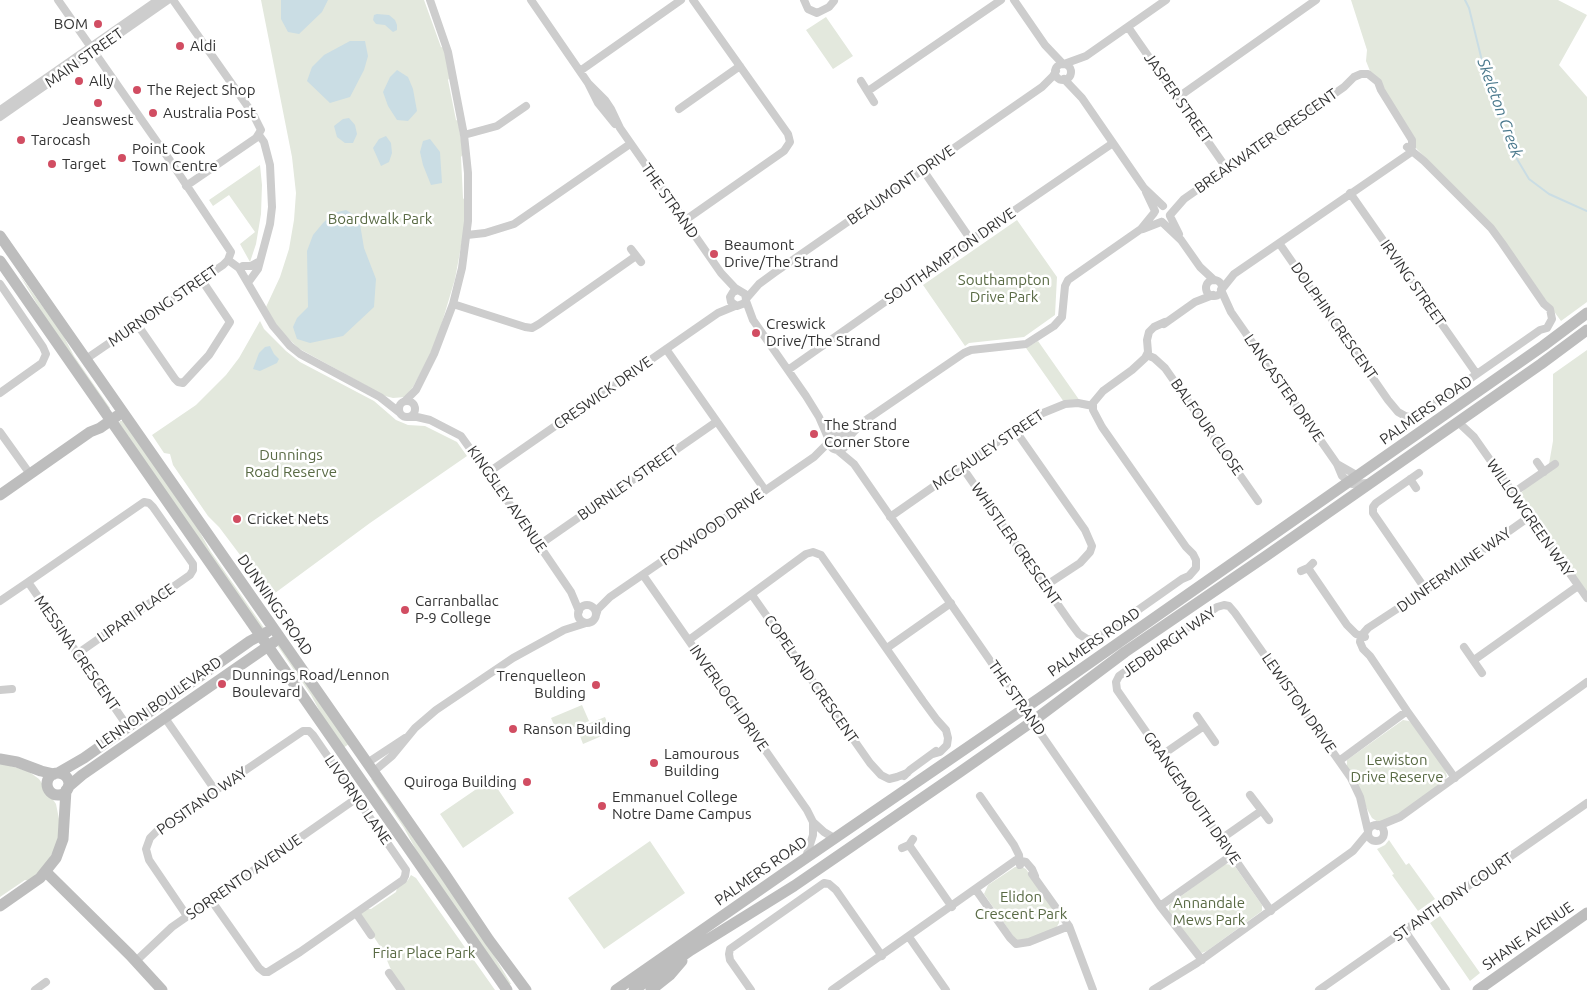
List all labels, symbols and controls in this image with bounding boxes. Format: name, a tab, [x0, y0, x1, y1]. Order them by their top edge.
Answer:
place label: BOM	[54, 15, 88, 33]
marker: BOM	[92, 18, 104, 30]
street label: MAIN STREET	[41, 24, 127, 92]
place label: Aldi	[190, 37, 216, 55]
marker: Aldi	[174, 40, 186, 52]
street label: JASPER STREET	[1140, 49, 1216, 147]
water label: Skeleton Creek	[1473, 56, 1527, 160]
place label: Ally	[89, 72, 114, 90]
marker: Ally	[73, 75, 85, 87]
place label: The Reject Shop	[147, 81, 255, 99]
marker: The Reject Shop	[131, 84, 143, 96]
street label: BREAKWATER CRESCENT	[1191, 85, 1341, 197]
marker: Jeanswest	[92, 97, 104, 109]
place label: Australia Post	[163, 104, 256, 122]
marker: Australia Post	[147, 107, 159, 119]
place label: Jeanswest	[63, 111, 133, 129]
place label: Tarocash	[31, 131, 91, 149]
marker: Tarocash	[15, 134, 27, 146]
place label: Point Cook Town Centre	[132, 140, 218, 175]
street label: BEAUMONT DRIVE	[844, 141, 958, 229]
marker: Point Cook Town Centre	[116, 152, 128, 164]
place label: Target	[62, 155, 106, 173]
marker: Target	[46, 158, 58, 170]
street label: THE STRAND	[637, 160, 703, 242]
street label: SOUTHAMPTON DRIVE	[881, 204, 1019, 308]
park label: Boardwalk Park	[328, 210, 432, 228]
place label: Beaumont Drive/The Strand	[724, 236, 839, 271]
street label: IRVING STREET	[1377, 236, 1449, 330]
marker: Beaumont Drive/The Strand	[708, 248, 720, 260]
street label: DOLPHIN CRESCENT	[1287, 259, 1381, 383]
street label: MURNONG STREET	[105, 261, 221, 351]
park label: Southampton Drive Park	[958, 271, 1050, 306]
place label: Creswick Drive/The Strand	[766, 315, 881, 350]
marker: Creswick Drive/The Strand	[750, 327, 762, 339]
street label: LANCASTER DRIVE	[1240, 331, 1328, 445]
street label: CRESWICK DRIVE	[550, 352, 656, 434]
street label: PALMERS ROAD	[1376, 371, 1476, 449]
street label: BALFOUR CLOSE	[1167, 375, 1247, 479]
street label: MCCAULEY STREET	[929, 406, 1047, 494]
place label: The Strand Corner Store	[824, 416, 910, 451]
marker: The Strand Corner Store	[808, 428, 820, 440]
street label: KINGSLEY AVENUE	[464, 442, 550, 556]
street label: BURNLEY STREET	[574, 442, 682, 524]
park label: Dunnings Road Reserve	[245, 446, 337, 481]
street label: WILLOWGREEN WAY	[1483, 456, 1577, 580]
street label: WHISTLER CRESCENT	[967, 480, 1065, 608]
street label: FOXWOOD DRIVE	[657, 485, 767, 569]
place label: Cricket Nets	[247, 510, 329, 528]
marker: Cricket Nets	[231, 513, 243, 525]
street label: DUNFERMLINE WAY	[1393, 524, 1515, 616]
street label: DUNNINGS ROAD	[233, 551, 317, 659]
street label: LIPARI PLACE	[94, 580, 178, 646]
street label: MESSINA CRESCENT	[31, 592, 123, 714]
place label: Carranballac P-9 College	[415, 592, 499, 627]
street label: PALMERS ROAD	[1044, 603, 1144, 681]
street label: JEDBURGH WAY	[1119, 603, 1219, 681]
marker: Carranballac P-9 College	[399, 604, 411, 616]
street label: COPELAND CRESCENT	[760, 612, 862, 746]
street label: INVERLOCH DRIVE	[686, 641, 772, 755]
street label: LEWISTON DRIVE	[1258, 650, 1340, 756]
street label: LENNON BOULEVARD	[93, 653, 225, 753]
street label: THE STRAND	[984, 657, 1050, 739]
place label: Dunnings Road/Lennon Boulevard	[232, 666, 390, 701]
place label: Trenquelleon Bulding	[497, 667, 586, 702]
marker: Dunnings Road/Lennon Boulevard	[216, 678, 228, 690]
marker: Trenquelleon Bulding	[590, 679, 602, 691]
place label: Ranson Building	[523, 720, 631, 738]
marker: Ranson Building	[507, 723, 519, 735]
street label: GRANGEMOUTH DRIVE	[1139, 728, 1245, 868]
place label: Lamourous Building	[664, 745, 739, 780]
park label: Lewiston Drive Reserve	[1351, 751, 1443, 786]
street label: LIVORNO LANE	[321, 752, 395, 848]
marker: Lamourous Building	[648, 757, 660, 769]
street label: POSITANO WAY	[153, 763, 251, 839]
place label: Quiroga Building	[404, 773, 517, 791]
marker: Quiroga Building	[521, 776, 533, 788]
place label: Emmanuel College Notre Dame Campus	[612, 788, 751, 823]
marker: Emmanuel College Notre Dame Campus	[596, 800, 608, 812]
street label: SORRENTO AVENUE	[183, 830, 305, 924]
street label: PALMERS ROAD	[711, 832, 811, 910]
street label: ST ANTHONY COURT	[1390, 849, 1516, 945]
park label: Elidon Crescent Park	[975, 888, 1067, 923]
park label: Annandale Mews Park	[1173, 894, 1245, 929]
street label: SHANE AVENUE	[1479, 898, 1577, 974]
park label: Friar Place Park	[373, 944, 475, 962]

